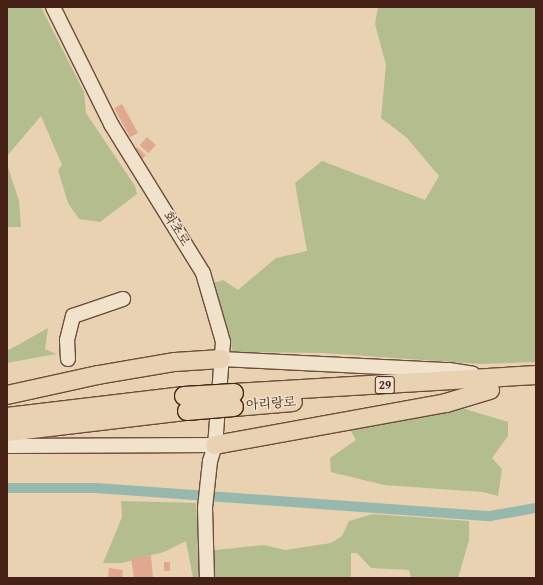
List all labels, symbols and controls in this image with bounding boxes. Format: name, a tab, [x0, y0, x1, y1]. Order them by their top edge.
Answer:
street label: 화초로	[159, 209, 193, 249]
road number: 29	[374, 375, 396, 395]
street label: 아리랑로	[245, 394, 297, 414]

